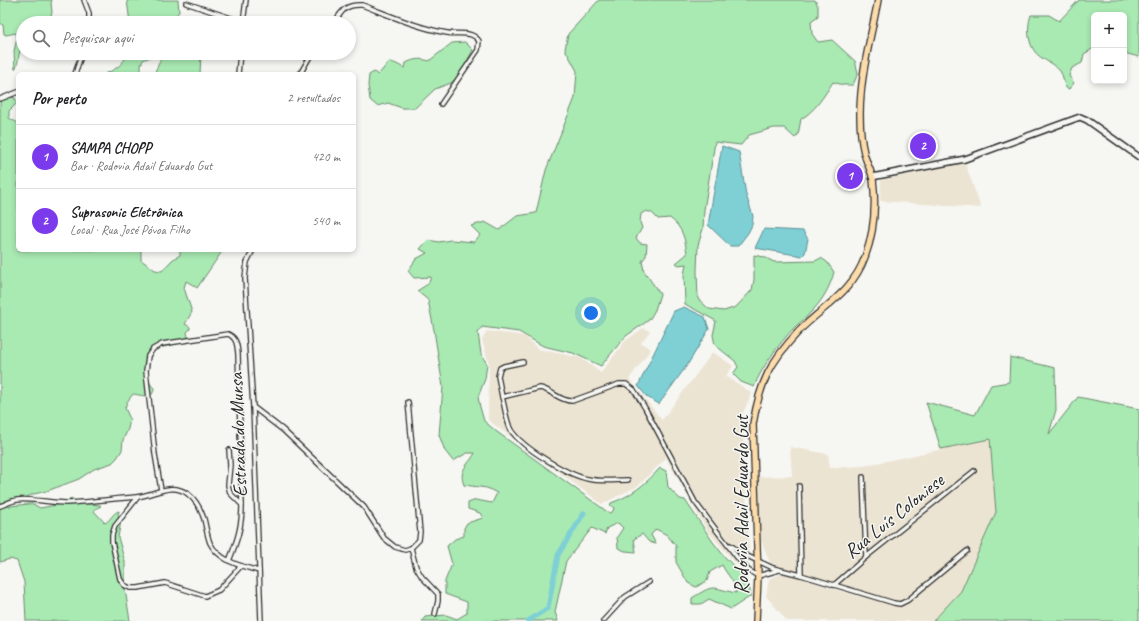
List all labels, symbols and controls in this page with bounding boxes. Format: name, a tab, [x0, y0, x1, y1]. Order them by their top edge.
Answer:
map controls	[1091, 12, 1127, 84]
button: +	[1091, 12, 1127, 48]
search box	[16, 16, 356, 60]
icon: search	[30, 27, 52, 49]
text: Pesquisar aqui	[62, 29, 133, 48]
button: −	[1091, 48, 1127, 84]
text: Por perto	[32, 88, 86, 109]
text: 2 resultados	[287, 90, 340, 106]
pin: 2	[910, 131, 936, 161]
text: SAMPA CHOPP	[70, 139, 151, 158]
text: 1	[42, 149, 48, 165]
text: 420 m	[312, 149, 340, 165]
text: Bar · Rodovia Adail Eduardo Gut	[70, 158, 212, 174]
pin: 1	[837, 161, 863, 191]
text: Suprasonic Eletrônica	[70, 203, 182, 222]
text: 2	[42, 213, 48, 229]
text: 540 m	[312, 213, 340, 229]
text: Local · Rua José Póvoa Filho	[70, 222, 190, 238]
your location	[581, 303, 601, 323]
street label: Estrada do Mursa	[223, 371, 253, 497]
street label: Rodovia Adail Eduardo Gut	[729, 413, 754, 595]
street label: Rua Luís Coloniese	[839, 467, 950, 564]

